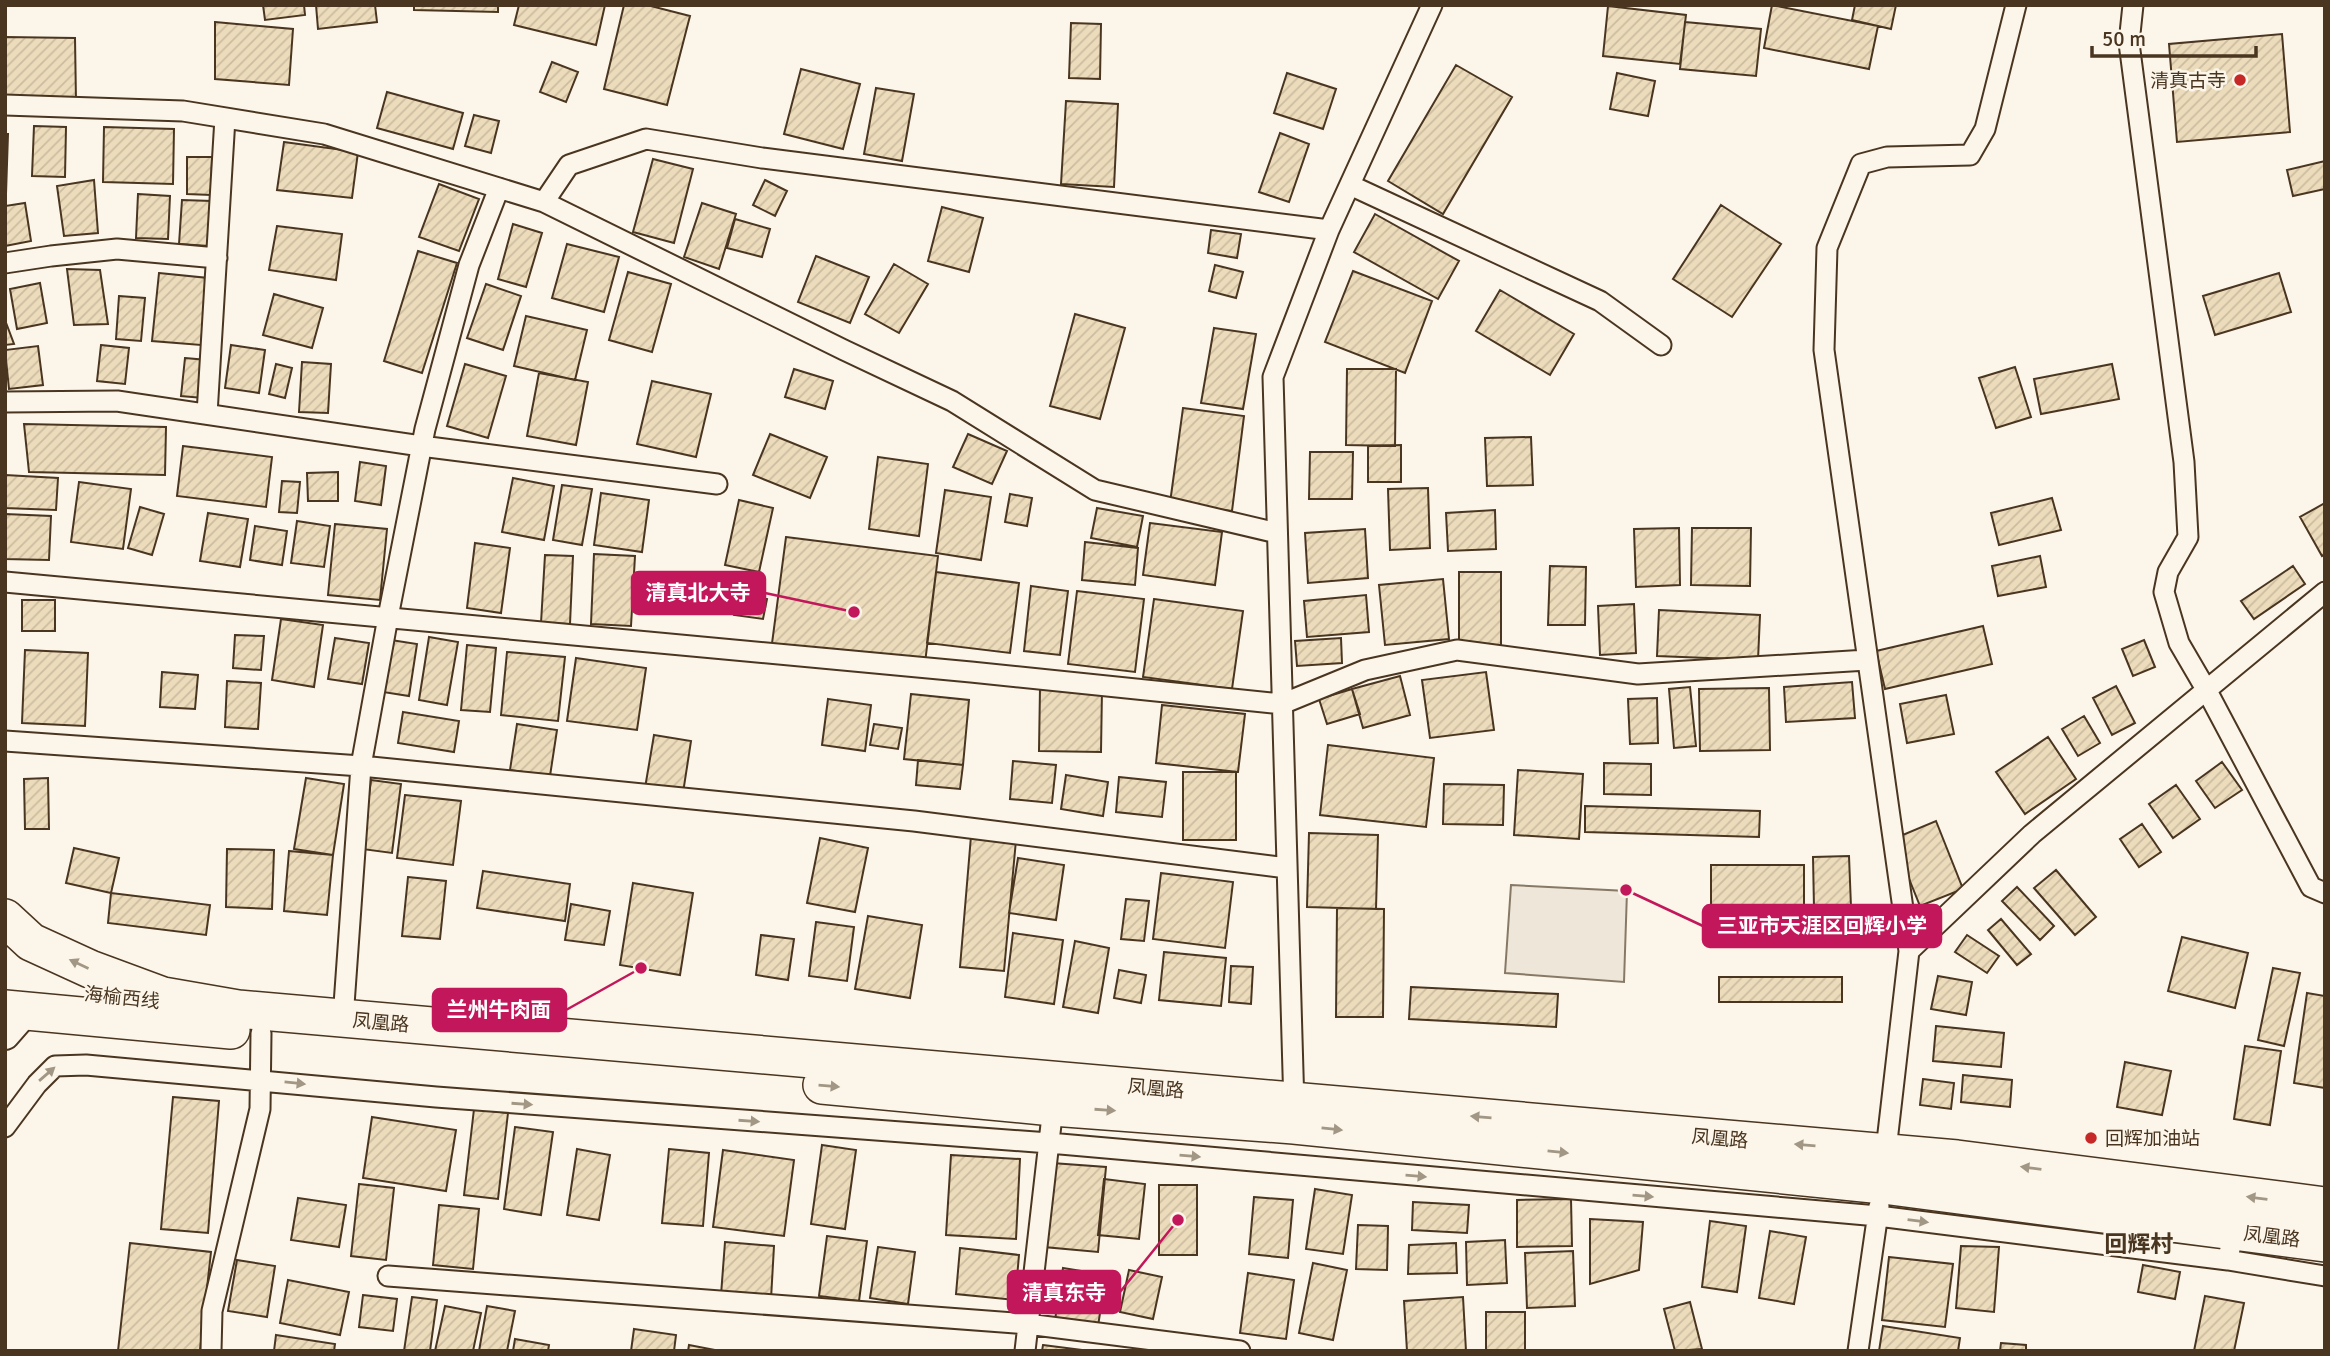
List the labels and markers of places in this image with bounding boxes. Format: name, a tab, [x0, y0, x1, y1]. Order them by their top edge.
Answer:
place label: 清真古寺	[2150, 69, 2226, 93]
marker: 清真古寺	[2232, 72, 2248, 88]
callout: 清真北大寺	[632, 572, 765, 614]
callout: 三亚市天涯区回辉小学	[1703, 905, 1941, 947]
callout: 兰州牛肉面	[433, 989, 566, 1031]
place label: 回辉加油站	[2105, 1127, 2200, 1151]
marker: 回辉加油站	[2083, 1130, 2099, 1146]
callout: 清真东寺	[1008, 1271, 1120, 1313]

